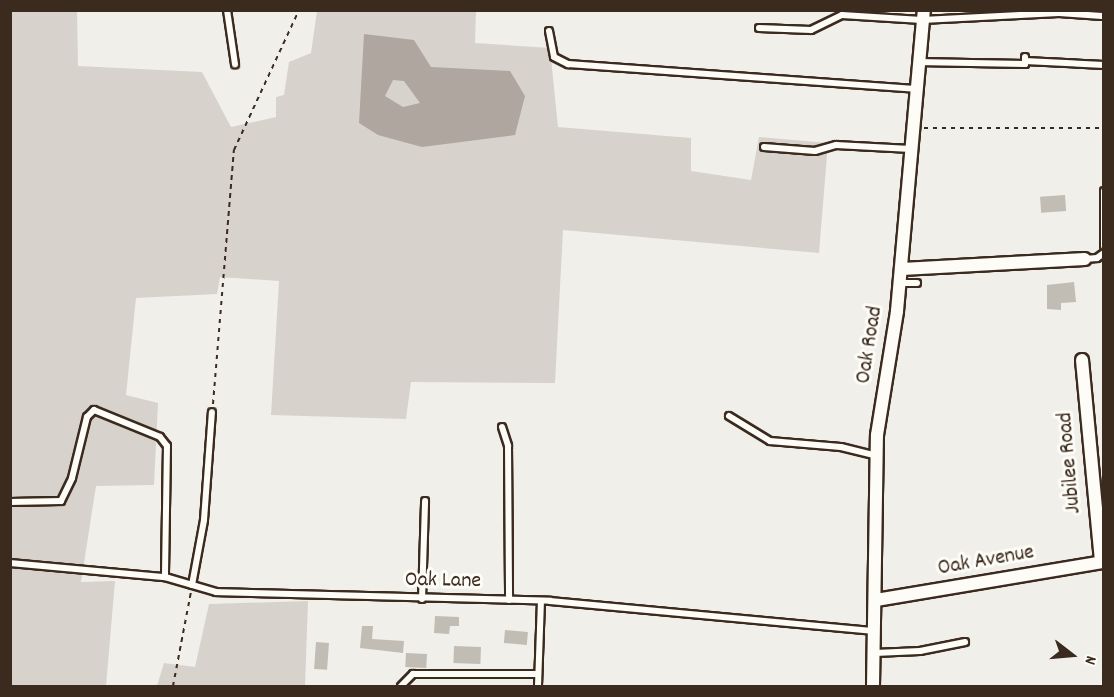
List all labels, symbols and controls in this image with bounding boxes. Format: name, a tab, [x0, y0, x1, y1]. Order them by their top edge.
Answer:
street label: Oak Road	[851, 304, 889, 386]
street label: Jubilee Road	[1052, 411, 1088, 515]
street label: Oak Avenue	[936, 540, 1036, 582]
street label: Oak Lane	[405, 567, 481, 595]
north arrow	[1042, 625, 1102, 685]
text: N	[1078, 653, 1102, 667]

